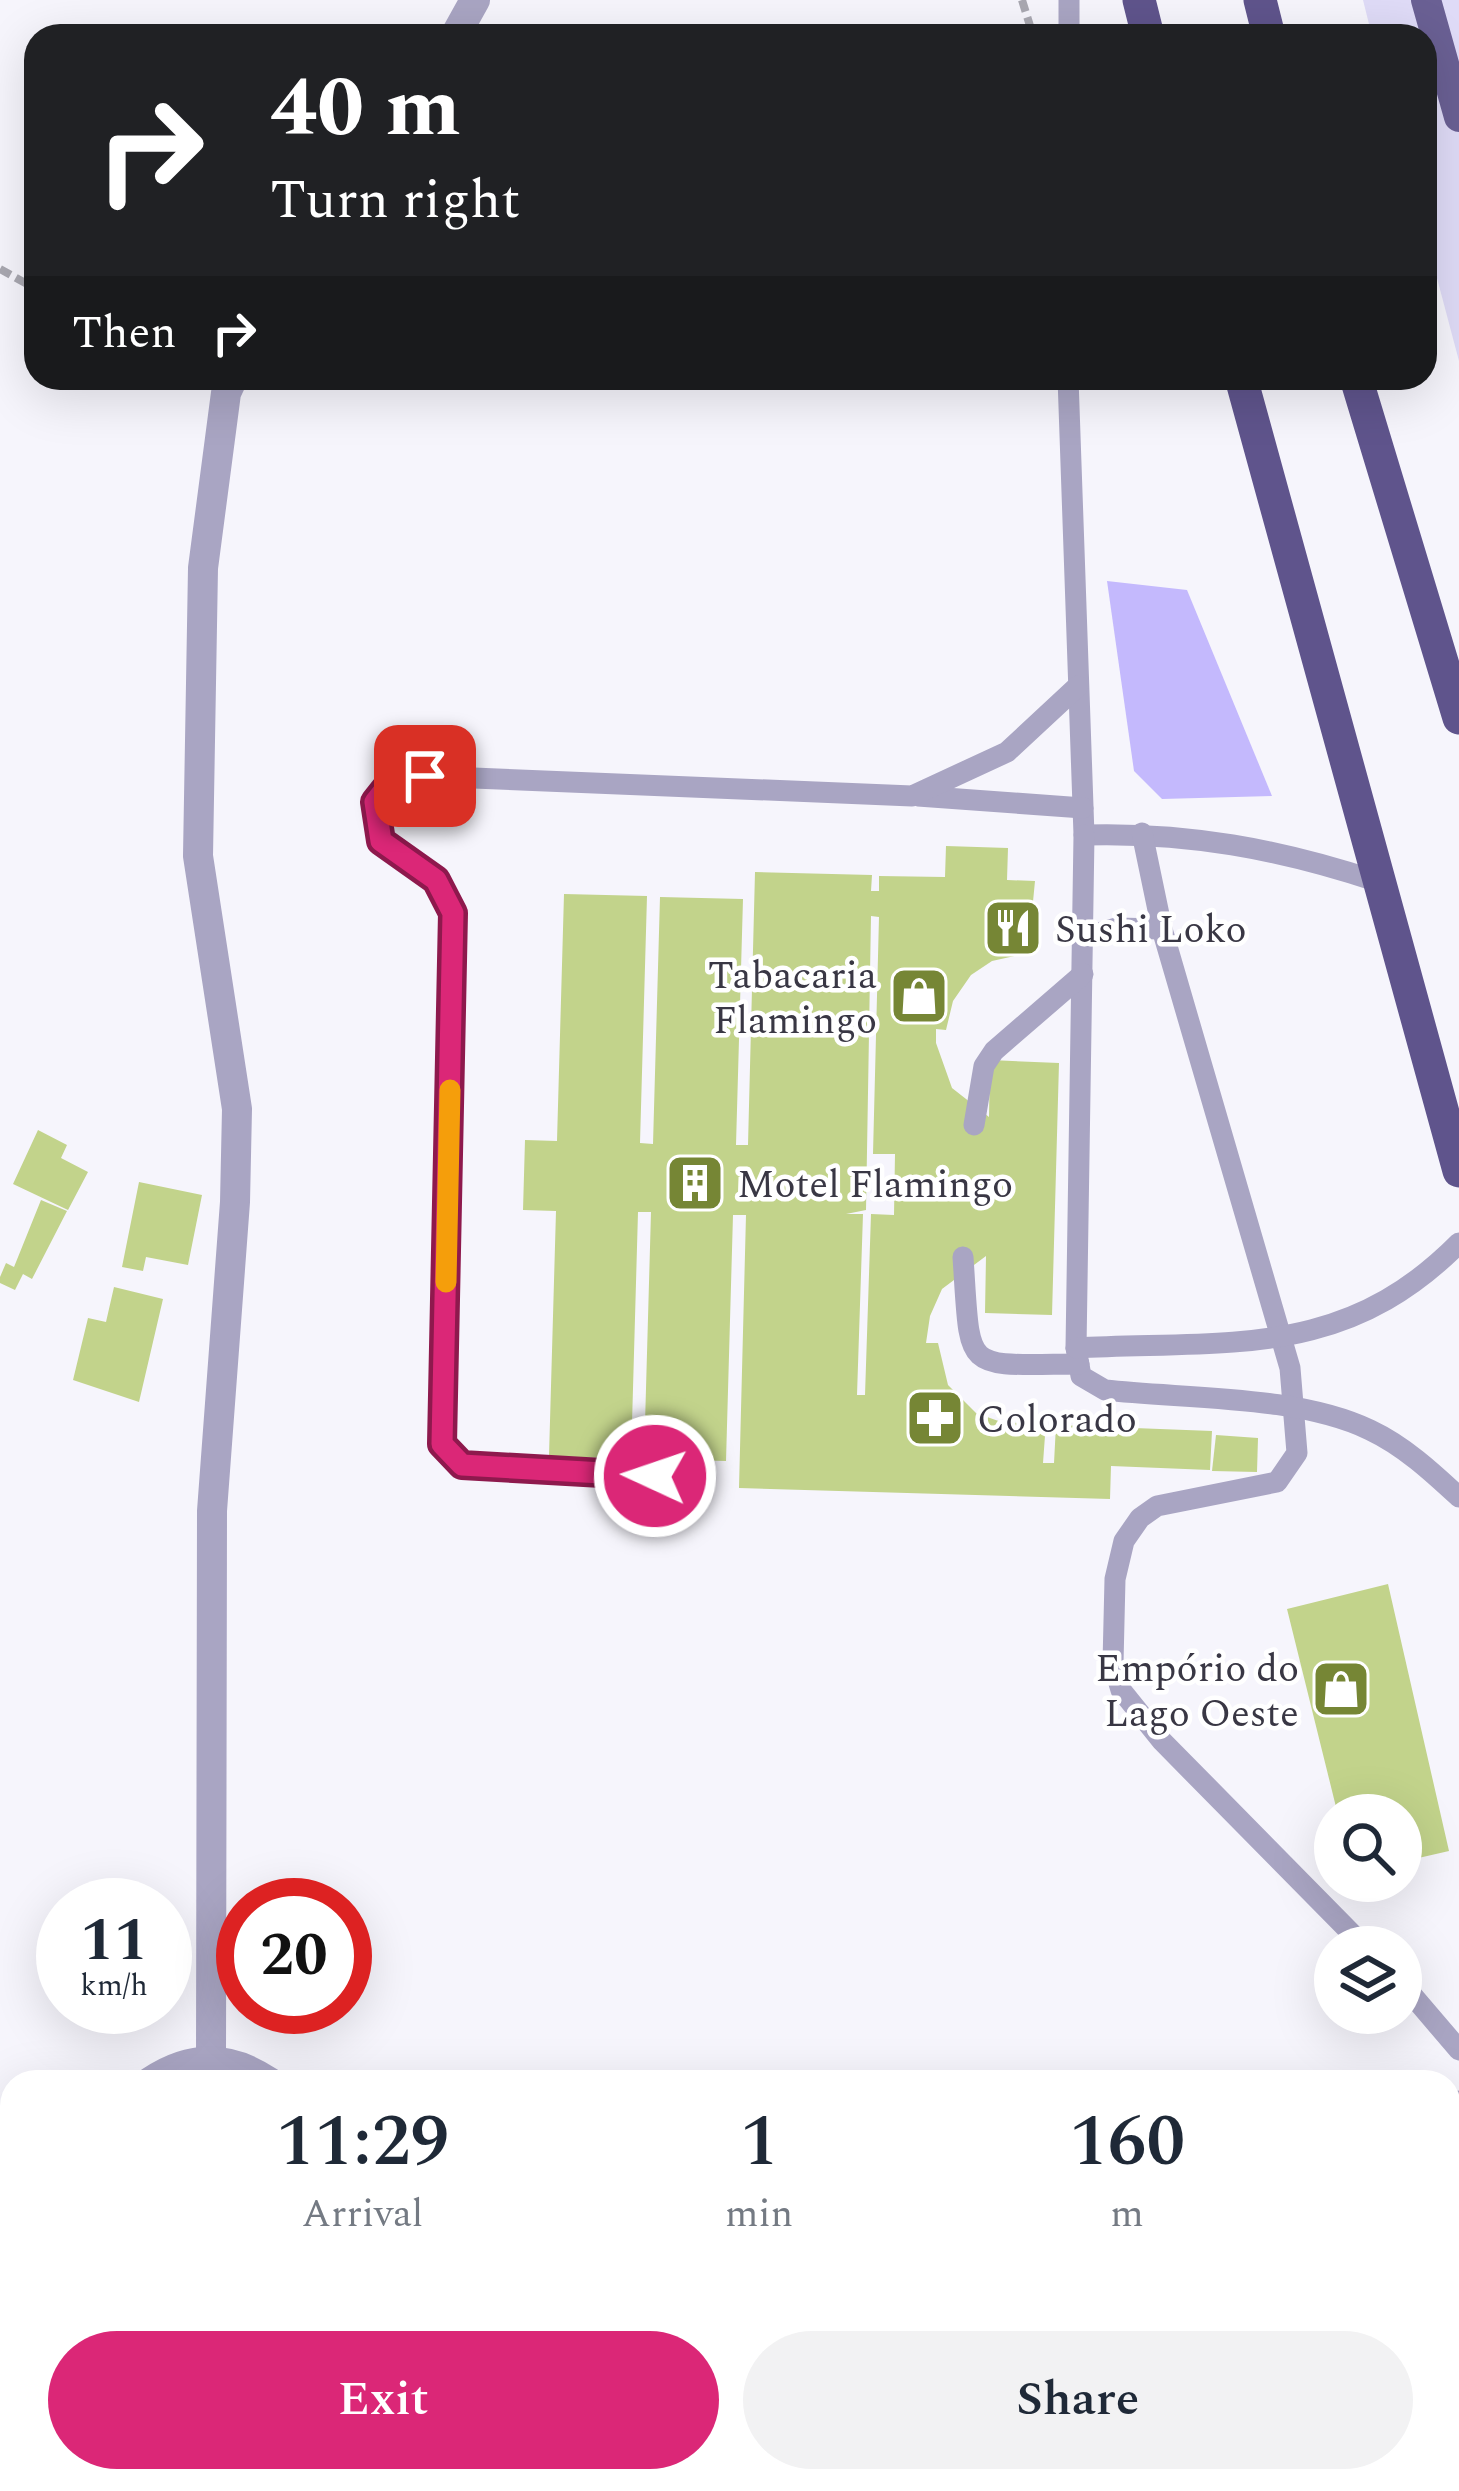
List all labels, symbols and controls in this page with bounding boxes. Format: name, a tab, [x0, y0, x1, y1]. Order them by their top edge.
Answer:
text: 40 m	[270, 45, 461, 173]
icon: right	[72, 72, 228, 228]
text: Turn right	[270, 160, 520, 242]
text: Then	[72, 299, 177, 368]
icon: right	[201, 300, 267, 366]
pin	[374, 725, 476, 827]
icon: arrive	[392, 743, 458, 809]
restaurant icon: Sushi Loko	[982, 897, 1044, 959]
place label: Sushi Loko	[1055, 901, 1247, 960]
place label: Tabacaria Flamingo	[708, 947, 877, 1051]
shop icon: Tabacaria Flamingo	[888, 965, 950, 1027]
building icon: Motel Flamingo	[664, 1152, 726, 1214]
place label: Motel Flamingo	[737, 1156, 1013, 1215]
pharmacy icon: Colorado	[904, 1387, 966, 1449]
place label: Colorado	[977, 1391, 1137, 1450]
position arrow	[592, 1413, 718, 1539]
place label: Empório do Lago Oeste	[1095, 1640, 1299, 1744]
shop icon: Empório do Lago Oeste	[1310, 1658, 1372, 1720]
map controls	[1314, 1794, 1422, 2034]
button: search	[1314, 1794, 1422, 1902]
speed limit sign: 20	[216, 1878, 372, 2034]
text: 11	[80, 1895, 148, 1987]
button: layers	[1314, 1926, 1422, 2034]
text: km/h	[80, 1963, 148, 2009]
text: 11:29	[276, 2088, 449, 2197]
text: 1	[740, 2088, 778, 2197]
text: 160	[1069, 2088, 1185, 2197]
text: Arrival	[302, 2185, 423, 2244]
text: min	[725, 2185, 793, 2244]
text: m	[1110, 2185, 1144, 2244]
button: Exit	[48, 2331, 719, 2469]
button: Share	[743, 2331, 1413, 2469]

